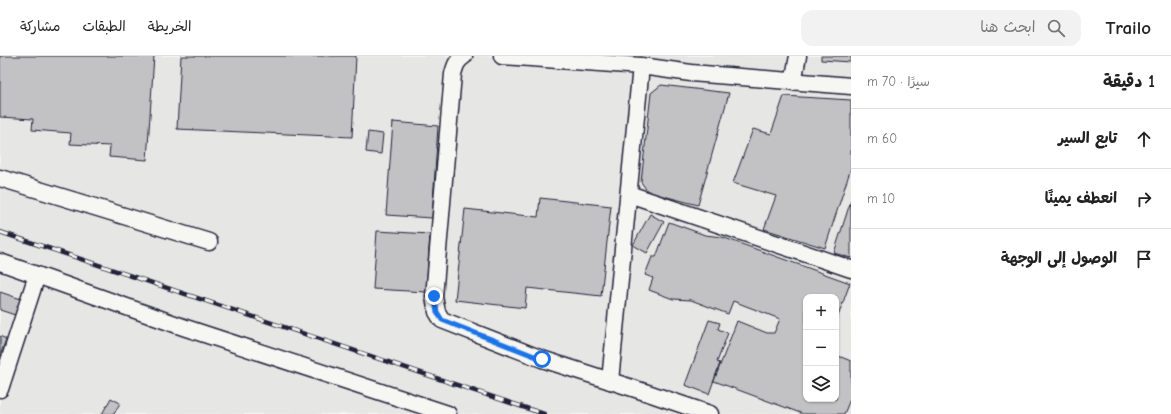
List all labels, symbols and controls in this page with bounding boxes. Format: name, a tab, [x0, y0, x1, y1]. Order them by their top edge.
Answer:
search box	[801, 10, 1081, 46]
icon: search	[1045, 17, 1067, 39]
text: Trailo	[1105, 17, 1151, 39]
text: مشاركة	[20, 18, 60, 35]
text: الطبقات	[82, 18, 126, 35]
text: الخريطة	[148, 18, 191, 35]
text: ابحث هنا	[980, 18, 1035, 36]
text: 1 دقيقة	[1103, 72, 1155, 91]
text: سيرًا · 70 m	[867, 74, 930, 89]
icon: ahead	[1133, 128, 1155, 150]
text: تابع السير	[1058, 129, 1117, 147]
text: 60 m	[867, 131, 897, 146]
icon: right	[1133, 188, 1155, 210]
text: انعطف يمينًا	[1045, 189, 1117, 207]
text: 10 m	[867, 191, 895, 206]
icon: arrive	[1133, 248, 1155, 270]
text: الوصول إلى الوجهة	[1001, 249, 1117, 267]
route end	[425, 287, 443, 305]
map controls	[803, 294, 839, 402]
button: +	[803, 294, 839, 330]
button: −	[803, 330, 839, 366]
route start	[533, 350, 551, 368]
button: layers	[803, 366, 839, 402]

